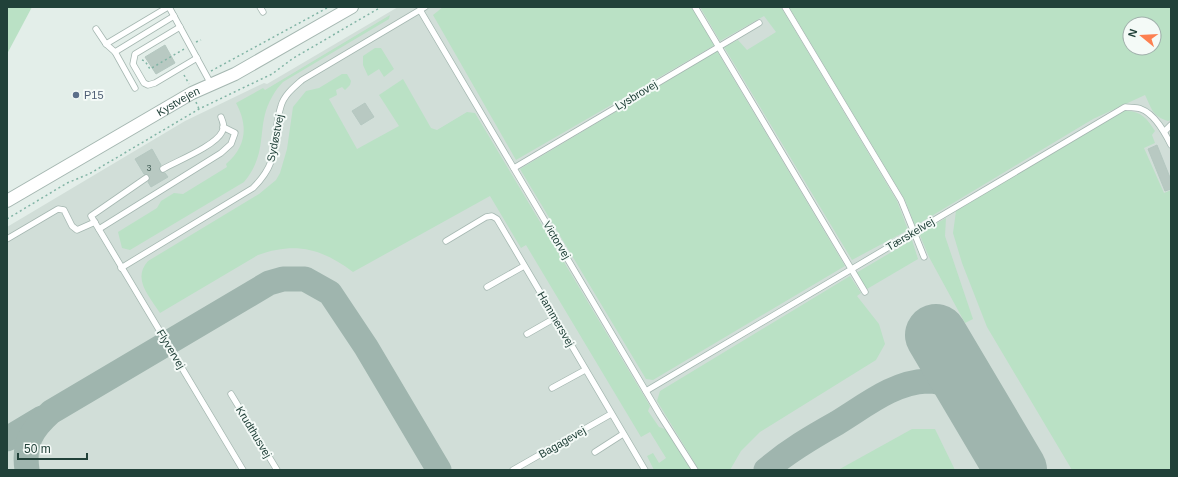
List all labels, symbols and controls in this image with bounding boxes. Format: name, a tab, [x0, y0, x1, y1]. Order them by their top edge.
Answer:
north arrow	[1122, 16, 1162, 56]
text: N	[1126, 27, 1139, 39]
street label: Lysbrovej	[613, 78, 659, 112]
street label: Kystvejen	[154, 84, 201, 118]
place label: P15	[84, 89, 104, 101]
marker: P15	[71, 90, 81, 100]
street label: Sydøstvej	[265, 113, 285, 163]
house number: 3	[146, 163, 152, 173]
street label: Tærskelvej	[884, 215, 936, 253]
street label: Victorvej	[541, 219, 573, 261]
street label: Hammersvej	[535, 289, 577, 349]
street label: Flyvervej	[155, 327, 187, 371]
street label: Krudthusvej	[234, 404, 274, 460]
street label: Bagagevej	[536, 424, 588, 460]
scale bar	[18, 435, 87, 461]
text: 50 m	[24, 442, 51, 456]

